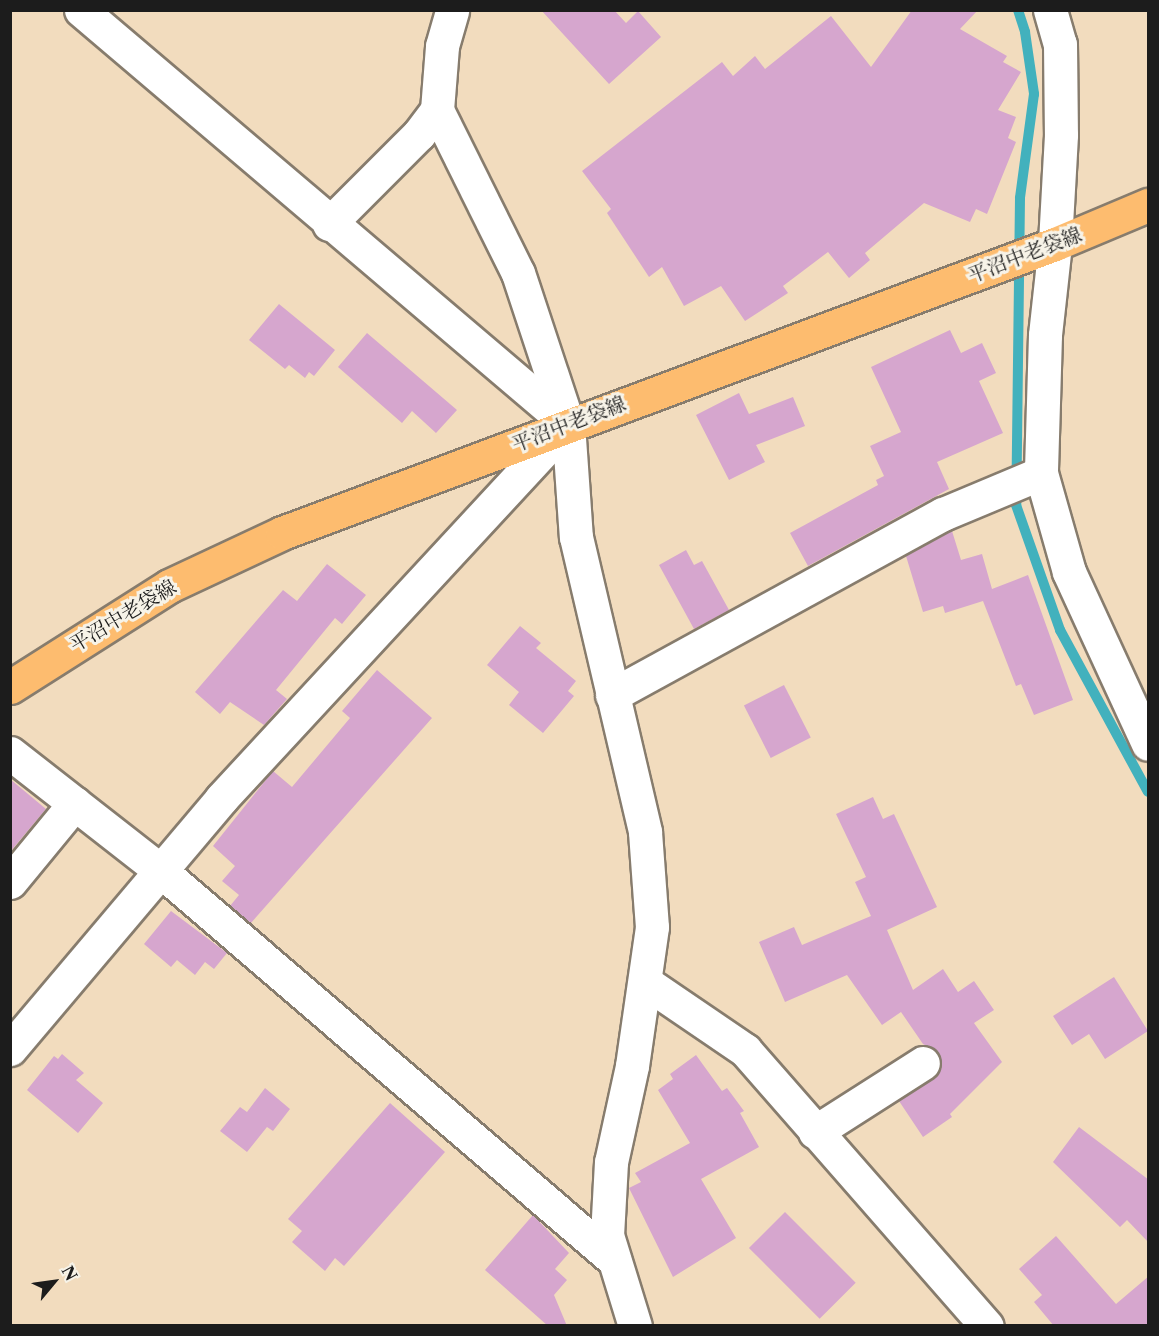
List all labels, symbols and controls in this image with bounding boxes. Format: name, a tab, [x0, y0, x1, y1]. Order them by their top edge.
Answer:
street label: 平沼中老袋線	[965, 222, 1085, 288]
street label: 平沼中老袋線	[509, 391, 629, 457]
street label: 平沼中老袋線	[65, 575, 181, 657]
north arrow	[24, 1252, 84, 1312]
text: N	[58, 1262, 82, 1284]

